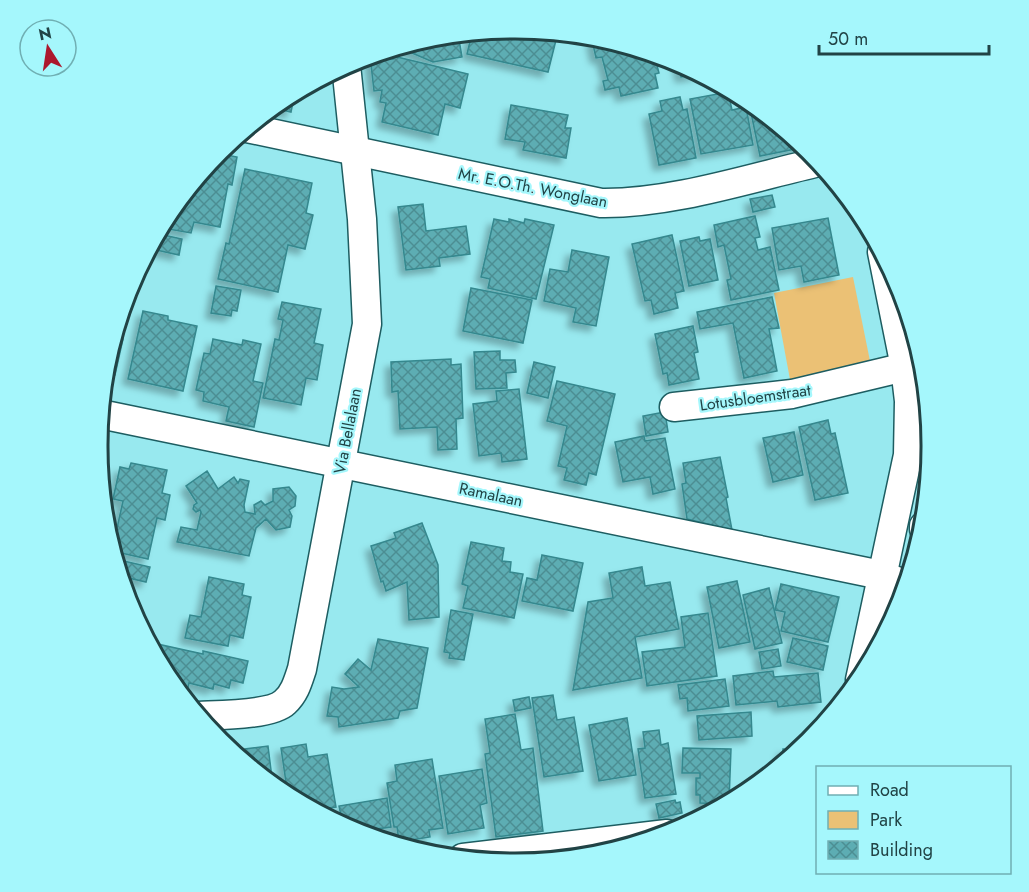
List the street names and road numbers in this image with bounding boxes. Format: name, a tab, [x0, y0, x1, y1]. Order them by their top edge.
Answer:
street label: Mr. E.O.Th. Wonglaan	[456, 162, 609, 213]
street label: Lotusbloemstraat	[698, 378, 812, 417]
street label: Via Bellalaan	[328, 386, 367, 476]
street label: Ramalaan	[457, 477, 525, 512]

